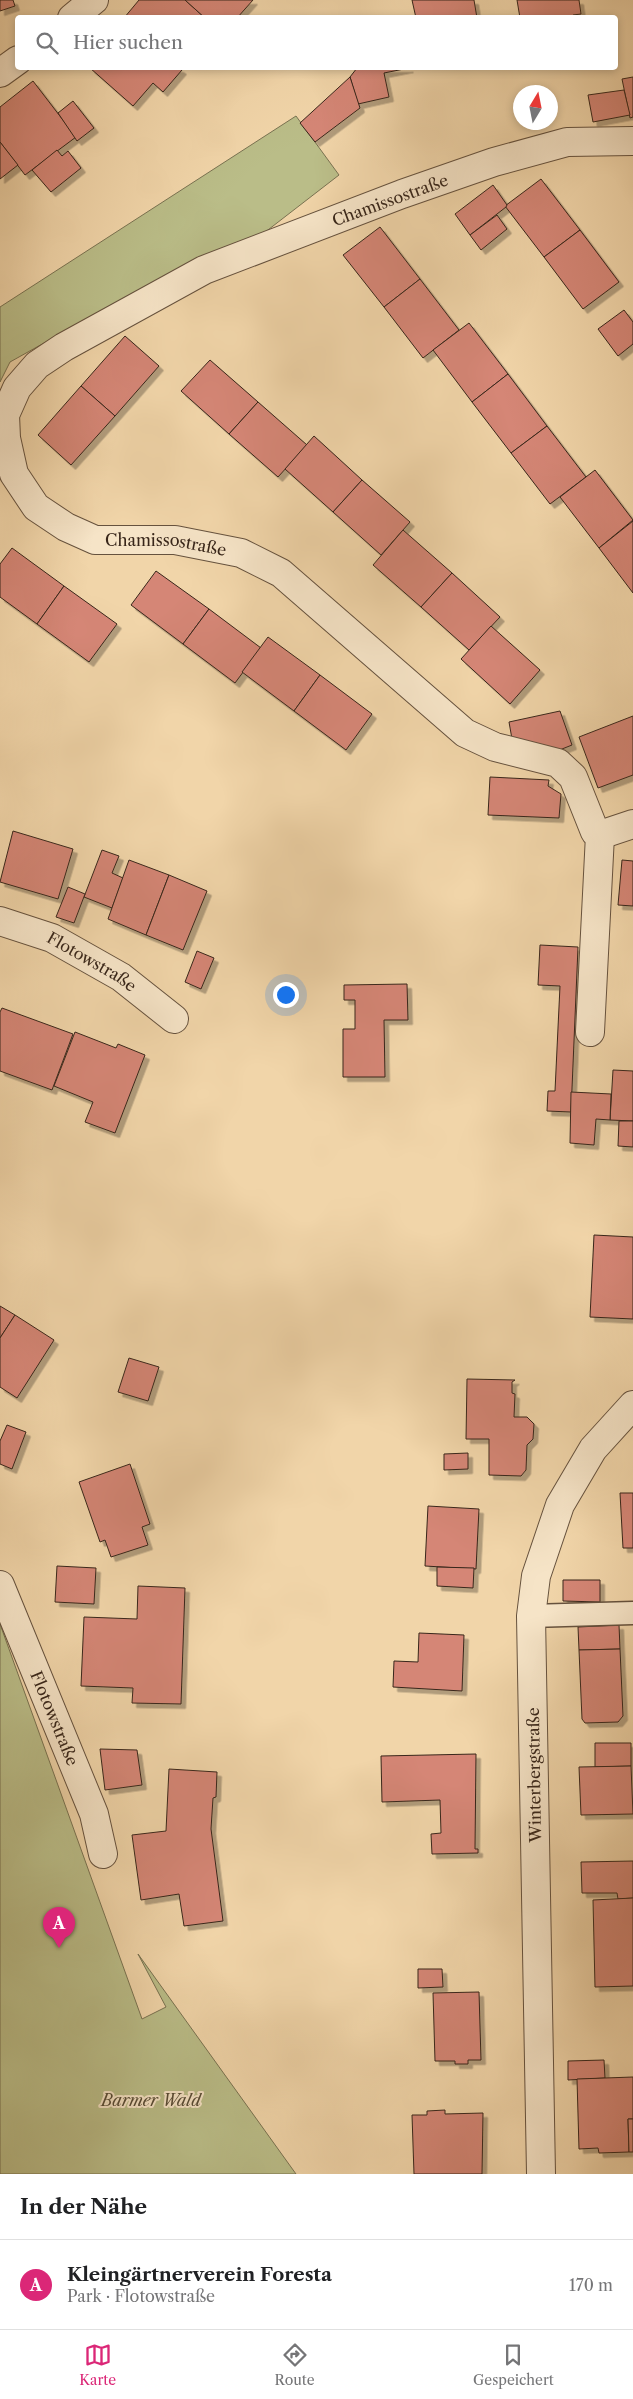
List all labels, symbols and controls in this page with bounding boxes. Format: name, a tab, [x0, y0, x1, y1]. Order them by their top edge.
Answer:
search box	[15, 15, 618, 70]
icon: search	[33, 29, 61, 57]
text: Hier suchen	[73, 31, 183, 54]
north arrow	[513, 85, 558, 130]
street label: Chamissostraße	[329, 170, 451, 230]
street label: Chamissostraße	[105, 530, 228, 560]
street label: Flotowstraße	[44, 927, 141, 996]
your location	[273, 982, 299, 1008]
street label: Flotowstraße	[26, 1668, 83, 1769]
street label: Winterbergstraße	[523, 1707, 545, 1844]
pin: A	[43, 1907, 75, 1948]
park label: Barmer Wald	[99, 2090, 202, 2110]
text: In der Nähe	[20, 2194, 147, 2219]
text: Kleingärtnerverein Foresta	[67, 2263, 332, 2286]
text: A	[30, 2275, 42, 2295]
text: 170 m	[569, 2275, 613, 2295]
text: Park · Flotowstraße	[67, 2286, 215, 2306]
tab: Karte	[79, 2341, 116, 2389]
tab: Route	[275, 2341, 315, 2389]
tab: Gespeichert	[473, 2341, 554, 2389]

